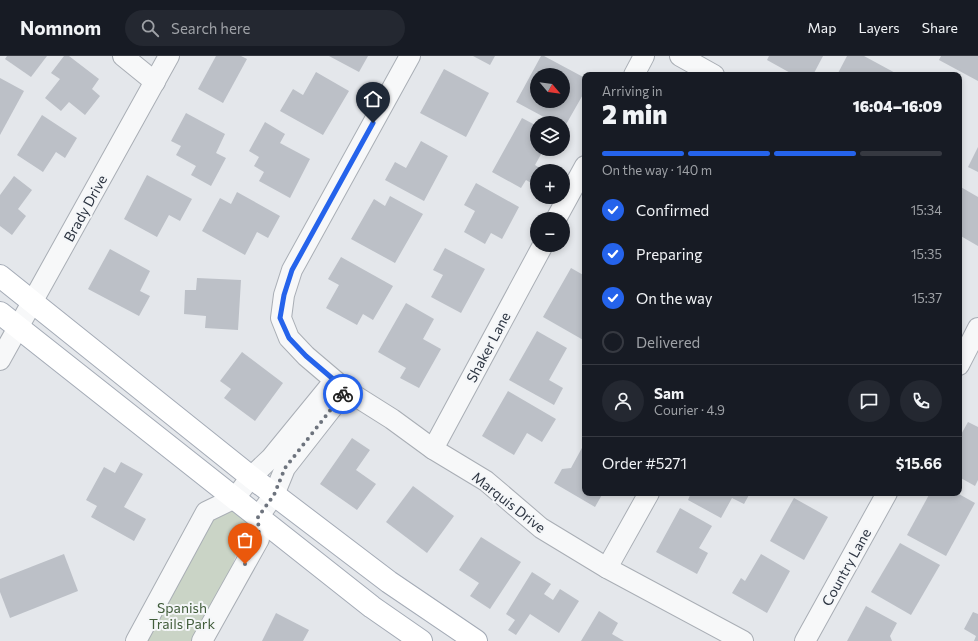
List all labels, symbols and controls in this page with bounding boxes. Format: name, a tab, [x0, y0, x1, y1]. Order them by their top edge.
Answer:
search box	[125, 10, 405, 46]
text: Nomnom	[20, 16, 101, 39]
icon: search	[139, 17, 161, 39]
text: Search here	[171, 19, 250, 37]
text: Map	[808, 19, 836, 36]
text: Layers	[858, 19, 900, 36]
text: Share	[922, 19, 958, 36]
north arrow	[530, 68, 570, 108]
map controls	[530, 68, 570, 252]
pin	[356, 82, 390, 123]
text: Arriving in	[602, 83, 662, 99]
icon: home	[362, 88, 384, 110]
text: 16:04–16:09	[853, 97, 942, 115]
text: 2 min	[602, 98, 667, 129]
button: layers	[530, 116, 570, 156]
text: On the way · 140 m	[602, 162, 712, 178]
button: +	[530, 164, 570, 204]
street label: Brady Drive	[60, 172, 110, 244]
icon: check	[602, 199, 624, 221]
text: Confirmed	[636, 201, 709, 219]
text: 15:34	[911, 202, 942, 218]
button: −	[530, 212, 570, 252]
icon: check	[602, 243, 624, 265]
text: Preparing	[636, 245, 702, 263]
text: 15:35	[911, 246, 942, 262]
icon: check	[602, 287, 624, 309]
text: On the way	[636, 289, 713, 307]
text: 15:37	[912, 290, 942, 306]
street label: Shaker Lane	[462, 309, 514, 385]
text: Delivered	[636, 333, 700, 351]
courier	[323, 374, 363, 414]
button: person	[602, 380, 644, 422]
button: chat	[848, 380, 890, 422]
button: phone	[900, 380, 942, 422]
icon: bike	[332, 383, 354, 405]
text: Sam	[654, 384, 684, 402]
text: Courier · 4.9	[654, 402, 725, 418]
text: Order #5271	[602, 454, 687, 472]
text: $15.66	[896, 454, 942, 472]
street label: Marquis Drive	[469, 468, 549, 536]
pin	[228, 523, 262, 564]
street label: Country Lane	[818, 525, 874, 609]
icon: bag	[234, 529, 256, 551]
park label: Spanish Trails Park	[149, 599, 215, 632]

